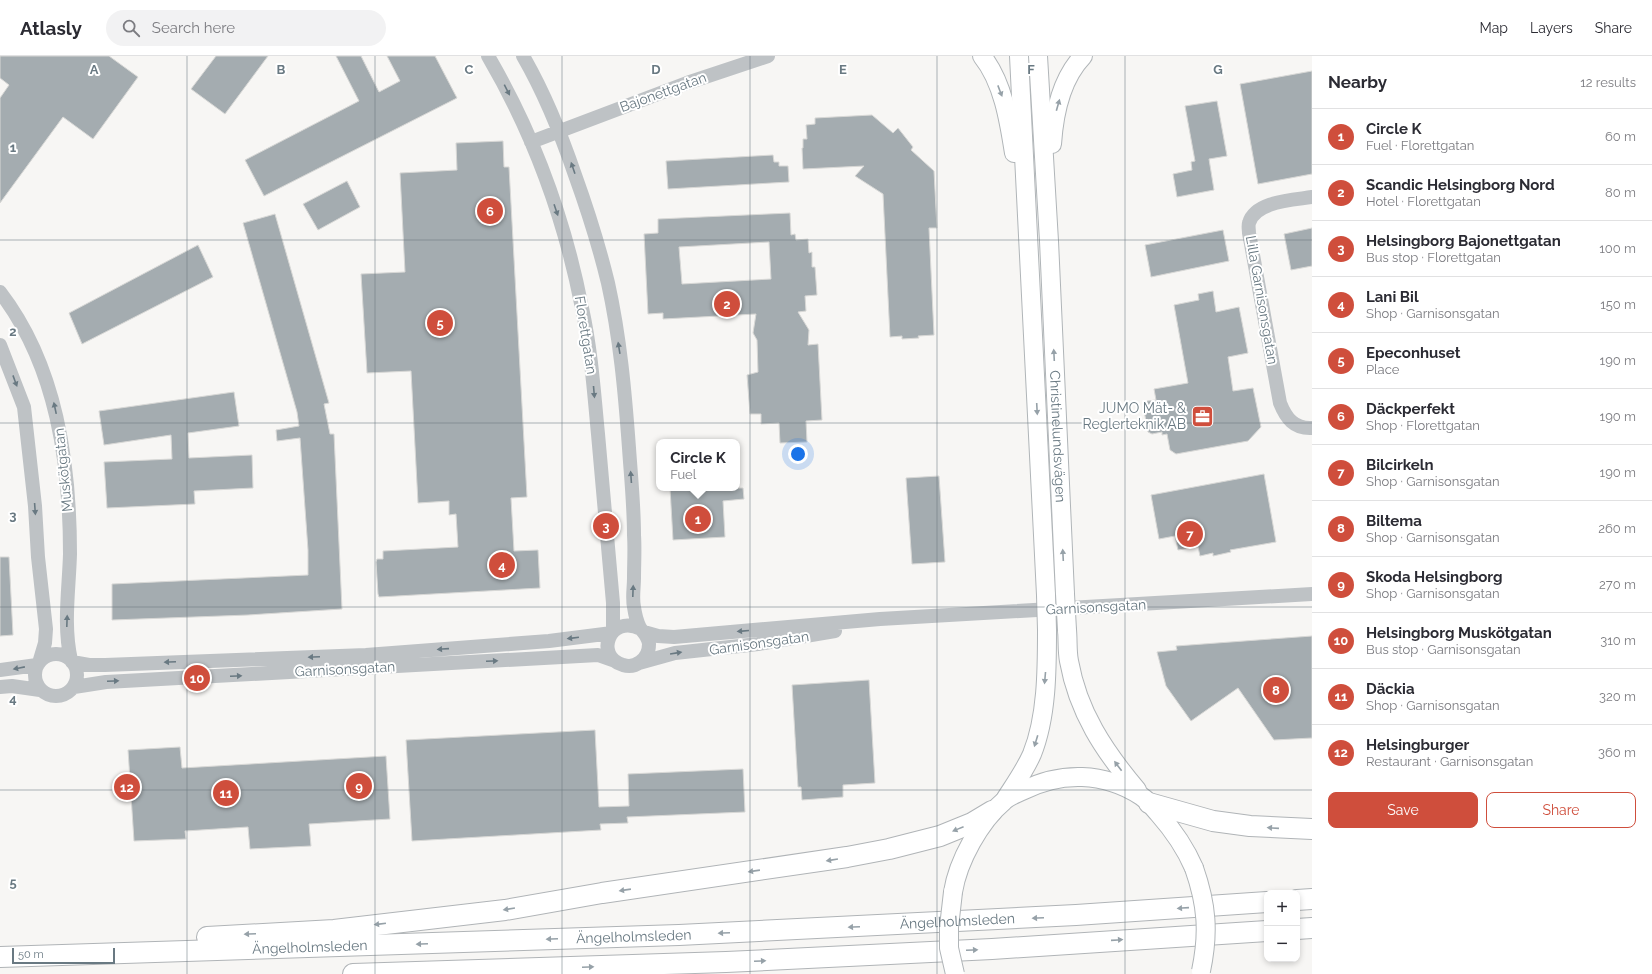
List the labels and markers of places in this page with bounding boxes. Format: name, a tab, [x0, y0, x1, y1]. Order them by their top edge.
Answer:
pin: 6	[477, 196, 503, 226]
pin: 2	[714, 289, 740, 319]
pin: 5	[427, 308, 453, 338]
place label: JUMO Mät- & Reglerteknik AB	[1083, 400, 1187, 432]
office icon: JUMO Mät- & Reglerteknik AB	[1189, 403, 1215, 429]
pin: 1	[685, 504, 711, 534]
pin: 3	[593, 511, 619, 541]
pin: 7	[1177, 519, 1203, 549]
pin: 4	[489, 550, 515, 580]
pin: 10	[184, 663, 210, 693]
pin: 8	[1263, 675, 1289, 705]
pin: 9	[346, 771, 372, 801]
pin: 12	[114, 772, 140, 802]
pin: 11	[213, 778, 239, 808]

